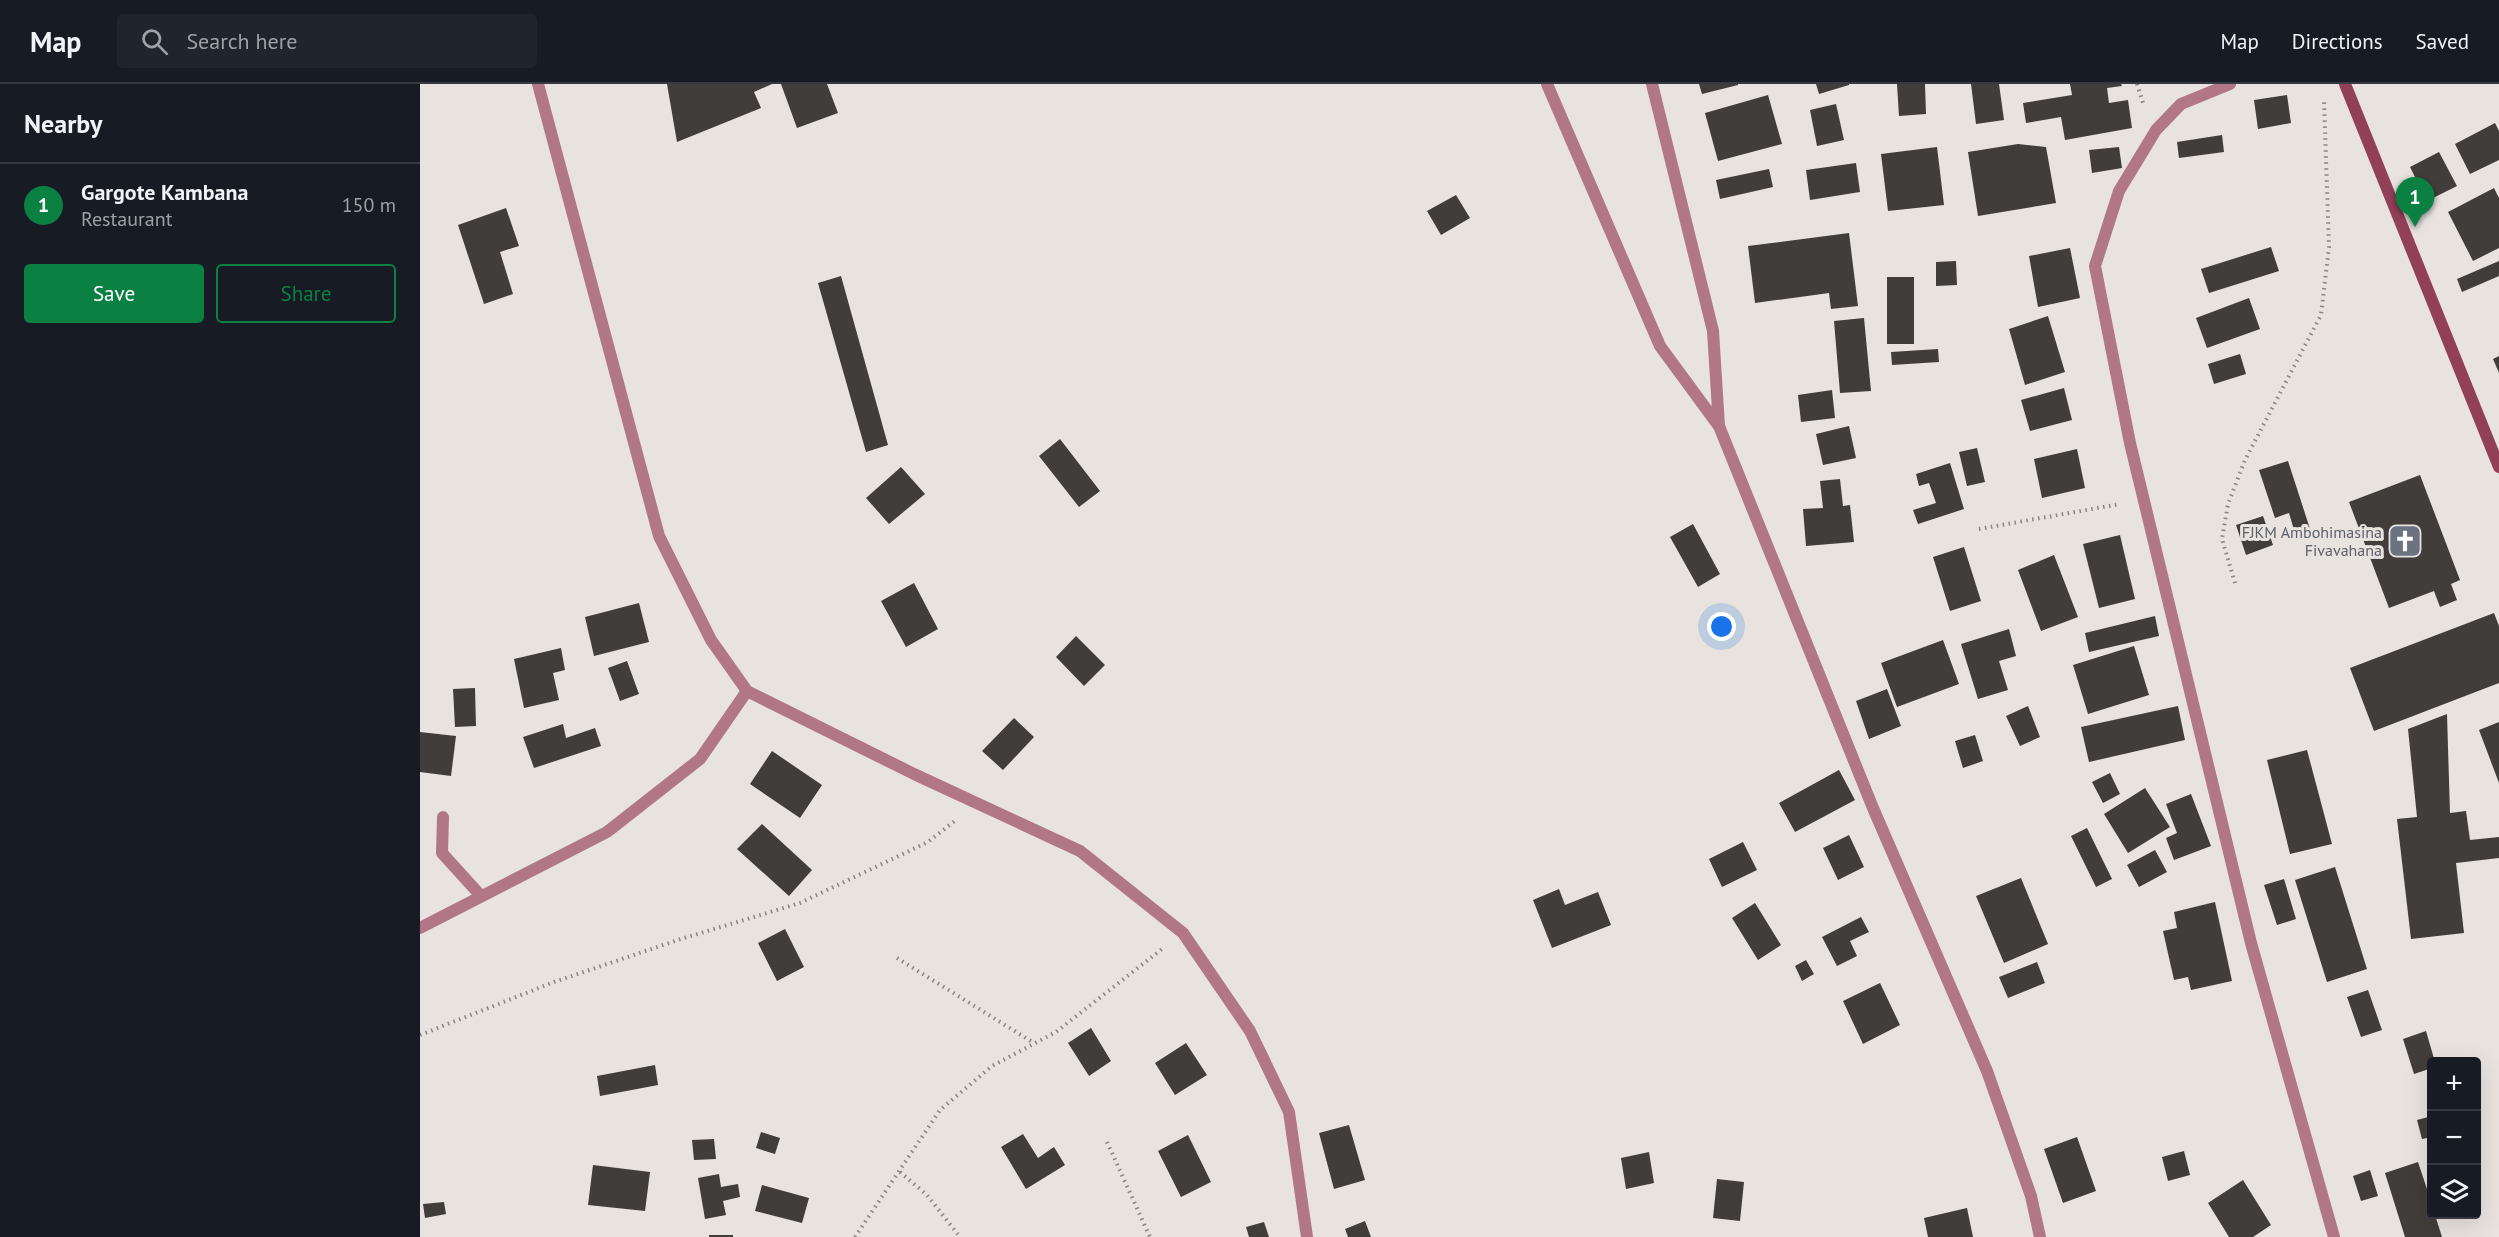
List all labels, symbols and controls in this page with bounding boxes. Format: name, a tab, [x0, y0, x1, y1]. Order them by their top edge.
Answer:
search box	[117, 14, 537, 68]
text: Map	[30, 23, 81, 60]
icon: search	[138, 25, 171, 58]
text: Search here	[186, 27, 297, 55]
text: Map	[2220, 28, 2259, 55]
text: Directions	[2292, 28, 2383, 55]
text: Saved	[2416, 28, 2469, 55]
text: Nearby	[24, 107, 102, 140]
text: Gargote Kambana	[81, 178, 248, 206]
pin: 1	[2396, 178, 2434, 227]
text: 1	[38, 192, 49, 218]
text: 150 m	[342, 192, 396, 218]
text: Restaurant	[81, 206, 172, 232]
button: Save	[24, 264, 204, 323]
button: Share	[216, 264, 396, 323]
place label: FJKM Ambohimasina Fivavahana	[2242, 522, 2382, 560]
church icon: FJKM Ambohimasina Fivavahana	[2387, 523, 2423, 559]
your location	[1707, 612, 1736, 641]
map controls	[2427, 1057, 2481, 1219]
button: +	[2427, 1057, 2481, 1111]
button: −	[2427, 1111, 2481, 1165]
button: layers	[2427, 1165, 2481, 1219]

